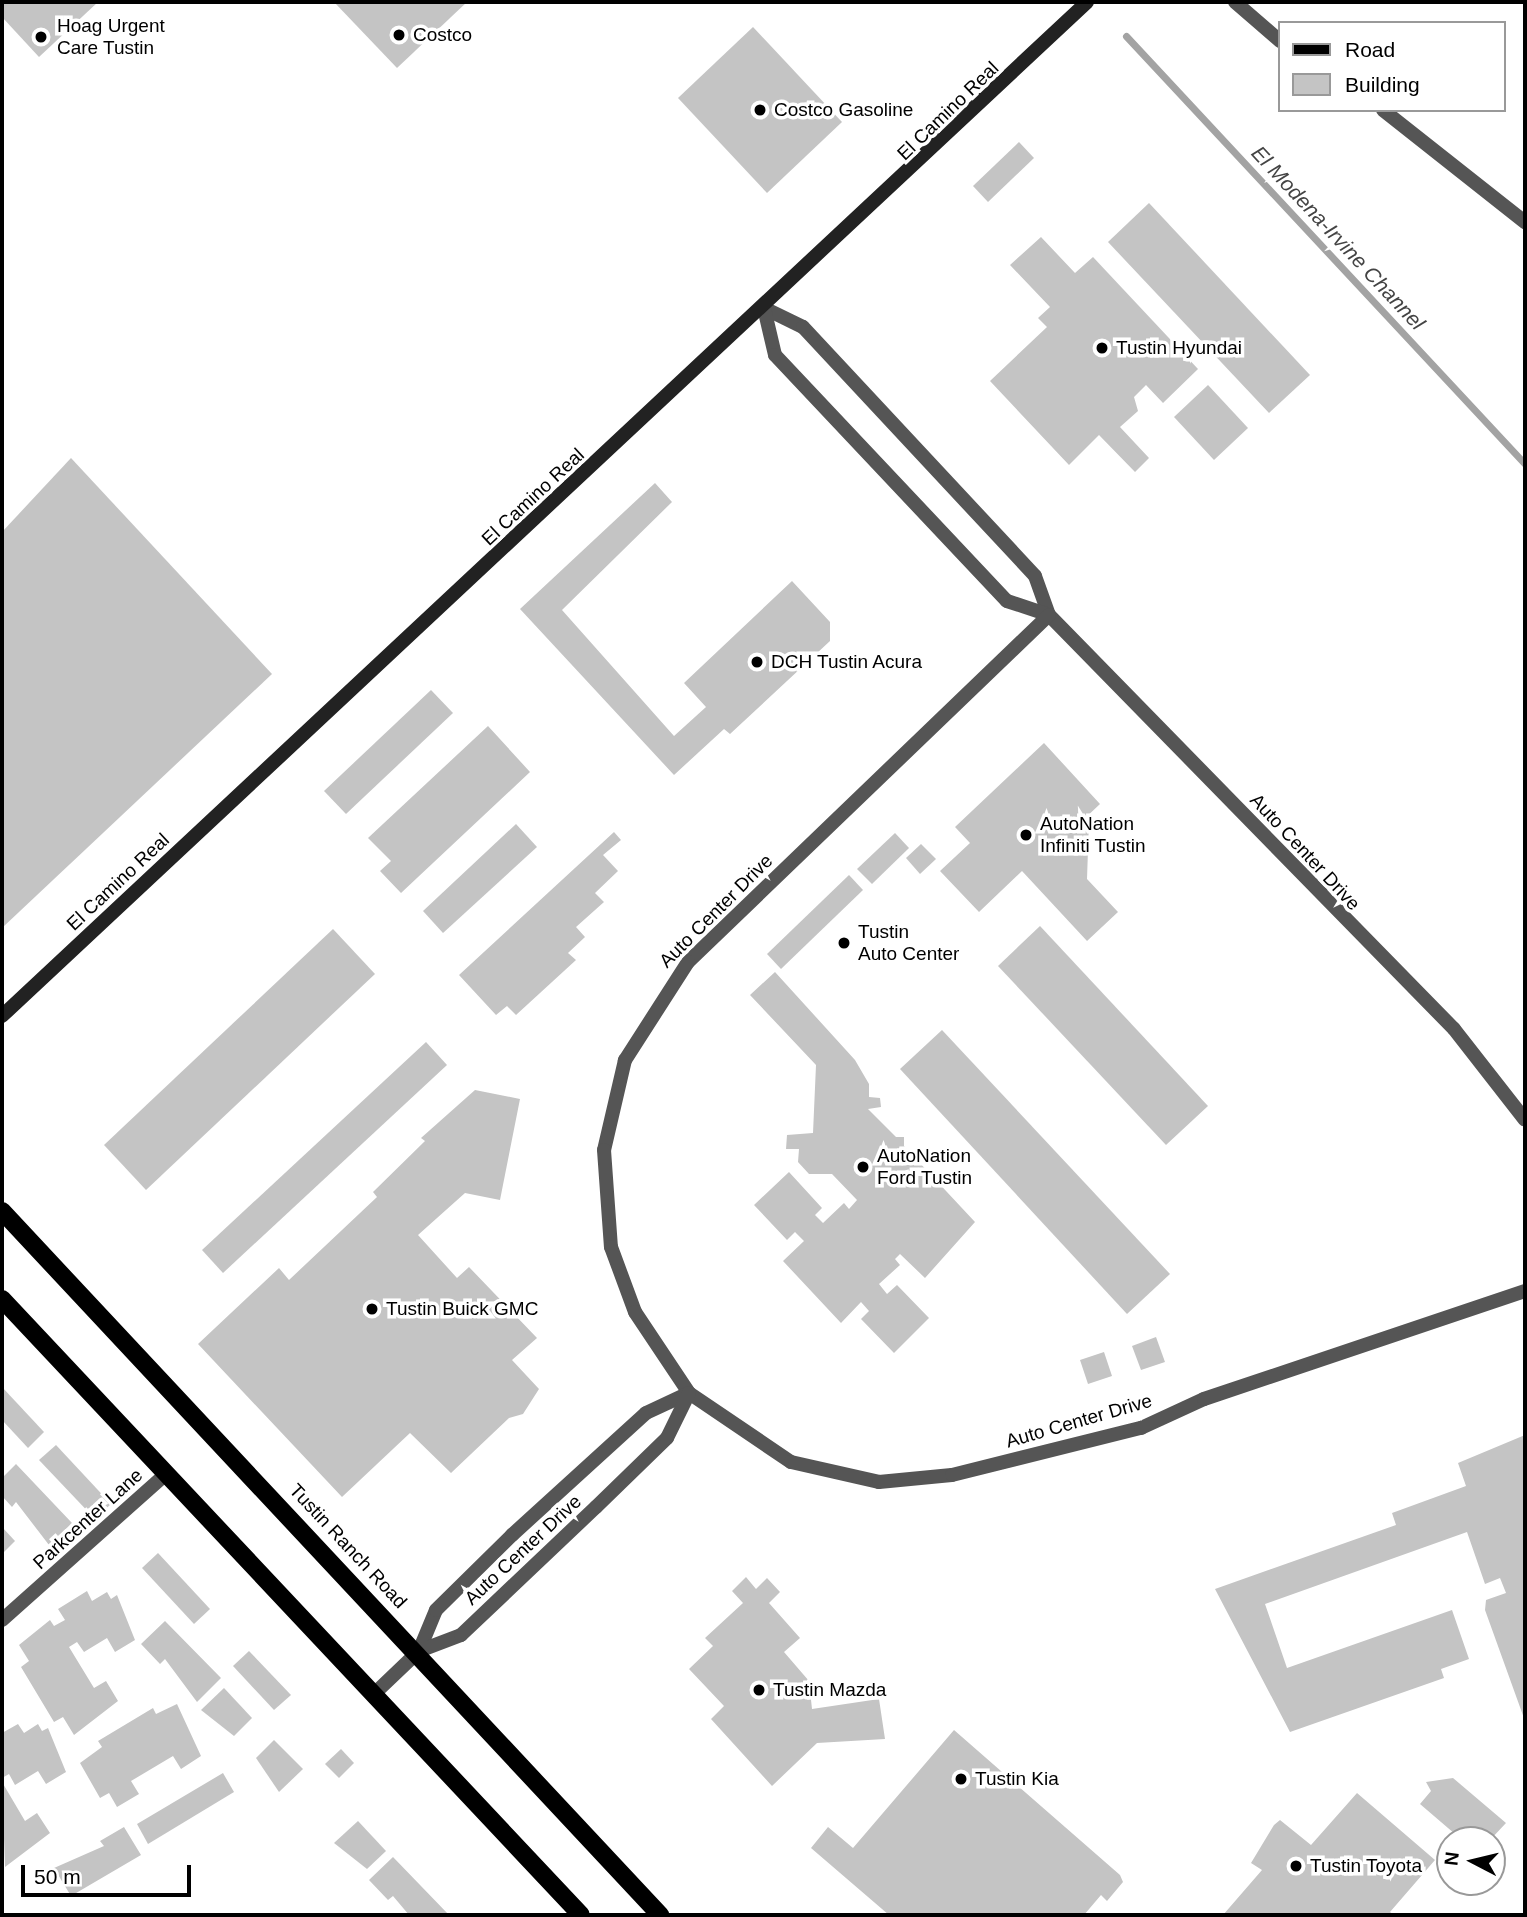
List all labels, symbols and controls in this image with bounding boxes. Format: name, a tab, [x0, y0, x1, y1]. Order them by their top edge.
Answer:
place label: Hoag Urgent Care Tustin	[57, 15, 165, 59]
legend	[1278, 21, 1506, 112]
place label: Costco	[413, 24, 472, 46]
marker: Hoag Urgent Care Tustin	[31, 27, 51, 47]
marker: Costco	[391, 27, 407, 43]
text: Road	[1345, 38, 1395, 61]
street label: El Camino Real	[893, 57, 1003, 165]
text: Building	[1345, 73, 1420, 96]
place label: Costco Gasoline	[774, 99, 913, 121]
marker: Costco Gasoline	[752, 102, 768, 118]
water label: El Modena-Irvine Channel	[1246, 141, 1430, 335]
place label: Tustin Hyundai	[1116, 337, 1242, 359]
marker: Tustin Hyundai	[1094, 340, 1110, 356]
street label: El Camino Real	[477, 444, 589, 550]
place label: DCH Tustin Acura	[771, 651, 923, 673]
marker: DCH Tustin Acura	[749, 654, 765, 670]
street label: Auto Center Drive	[1245, 789, 1365, 915]
place label: AutoNation Infiniti Tustin	[1040, 813, 1146, 857]
marker: AutoNation Infiniti Tustin	[1018, 827, 1034, 843]
street label: El Camino Real	[62, 829, 174, 935]
street label: Auto Center Drive	[655, 850, 777, 972]
place label: Tustin Auto Center	[858, 921, 959, 965]
marker: Tustin Auto Center	[836, 935, 852, 951]
place label: AutoNation Ford Tustin	[877, 1145, 972, 1189]
marker: AutoNation Ford Tustin	[855, 1159, 871, 1175]
place label: Tustin Buick GMC	[386, 1298, 538, 1320]
marker: Tustin Buick GMC	[364, 1301, 380, 1317]
street label: Auto Center Drive	[1003, 1389, 1155, 1453]
street label: Parkcenter Lane	[29, 1464, 147, 1574]
street label: Tustin Ranch Road	[284, 1479, 412, 1613]
street label: Auto Center Drive	[460, 1490, 586, 1610]
place label: Tustin Mazda	[773, 1679, 886, 1701]
marker: Tustin Mazda	[751, 1682, 767, 1698]
place label: Tustin Kia	[975, 1768, 1059, 1790]
marker: Tustin Kia	[953, 1771, 969, 1787]
north arrow	[1436, 1826, 1506, 1896]
scale bar	[24, 1850, 194, 1894]
text: N	[1440, 1851, 1463, 1867]
place label: Tustin Toyota	[1310, 1855, 1422, 1877]
marker: Tustin Toyota	[1288, 1858, 1304, 1874]
text: 50 m	[34, 1865, 81, 1888]

